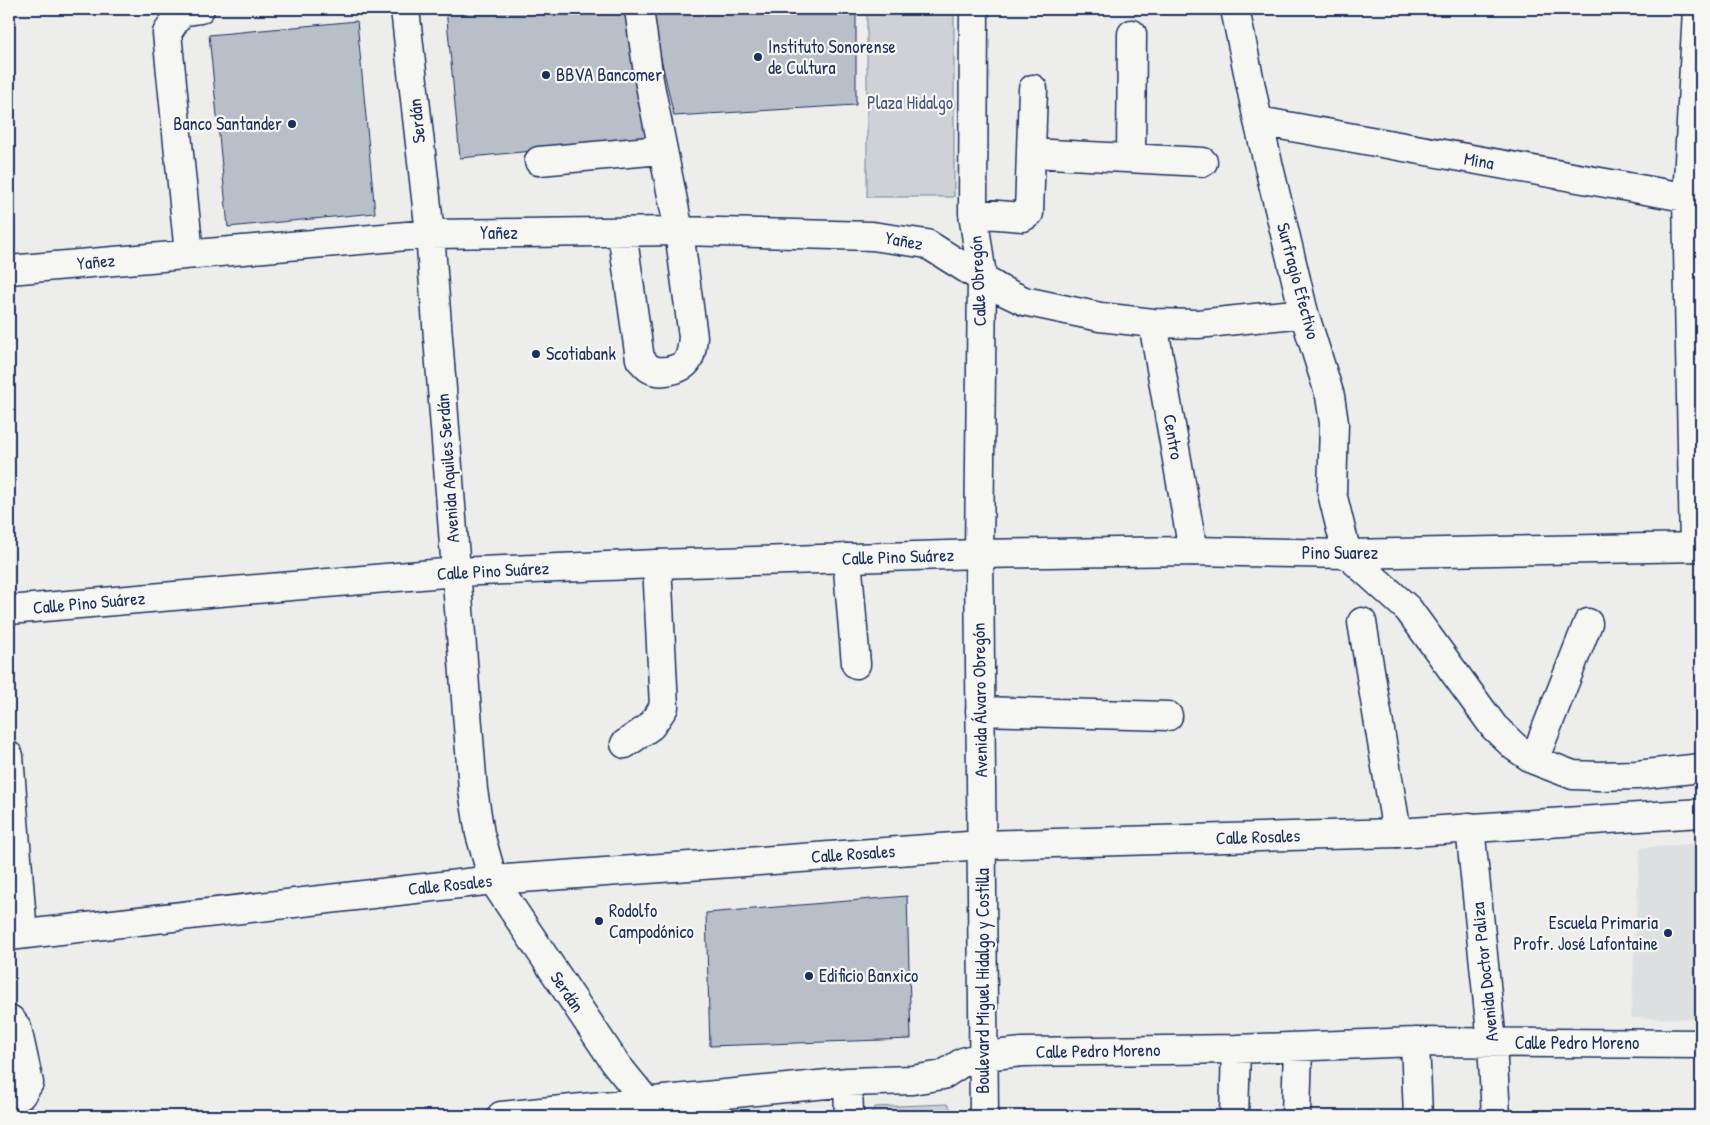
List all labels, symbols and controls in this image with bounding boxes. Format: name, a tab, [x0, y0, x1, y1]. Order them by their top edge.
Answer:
place label: Instituto Sonorense de Cultura	[768, 34, 896, 80]
marker: Instituto Sonorense de Cultura	[752, 51, 764, 63]
place label: BBVA Bancomer	[556, 62, 662, 87]
marker: BBVA Bancomer	[540, 69, 552, 81]
park label: Plaza Hidalgo	[867, 90, 953, 115]
street label: Serdán	[402, 98, 431, 145]
place label: Banco Santander	[173, 111, 282, 136]
marker: Banco Santander	[286, 118, 298, 130]
street label: Mina	[1462, 146, 1496, 175]
street label: Yañez	[480, 220, 518, 245]
street label: Surfragio Efectivo	[1271, 220, 1326, 342]
street label: Yañez	[883, 225, 925, 256]
street label: Calle Obregón	[963, 235, 992, 327]
street label: Yañez	[76, 247, 116, 276]
place label: Scotiabank	[546, 341, 616, 366]
marker: Scotiabank	[530, 348, 542, 360]
street label: Avenida Aquiles Serdán	[430, 393, 465, 543]
street label: Centro	[1157, 412, 1190, 462]
street label: Pino Suarez	[1302, 540, 1379, 565]
street label: Calle Pino Suárez	[841, 542, 955, 571]
street label: Calle Pino Suárez	[436, 555, 550, 586]
street label: Calle Pino Suárez	[32, 585, 146, 620]
street label: Avenida Álvaro Obregón	[966, 622, 993, 778]
street label: Calle Rosales	[1215, 823, 1301, 850]
street label: Calle Rosales	[810, 838, 896, 869]
street label: Calle Rosales	[407, 868, 493, 901]
street label: Boulevard Miguel Hidalgo y Costilla	[970, 868, 995, 1094]
place label: Rodolfo Campodónico	[609, 898, 694, 944]
street label: Avenida Doctor Paliza	[1465, 901, 1504, 1043]
place label: Escuela Primaria Profr. José Lafontaine	[1513, 910, 1658, 956]
marker: Rodolfo Campodónico	[593, 915, 605, 927]
marker: Escuela Primaria Profr. José Lafontaine	[1662, 927, 1674, 939]
place label: Edificio Banxico	[819, 963, 918, 988]
street label: Serdán	[545, 966, 590, 1017]
marker: Edificio Banxico	[803, 970, 815, 982]
street label: Calle Pedro Moreno	[1515, 1030, 1639, 1055]
street label: Calle Pedro Moreno	[1035, 1037, 1161, 1064]

